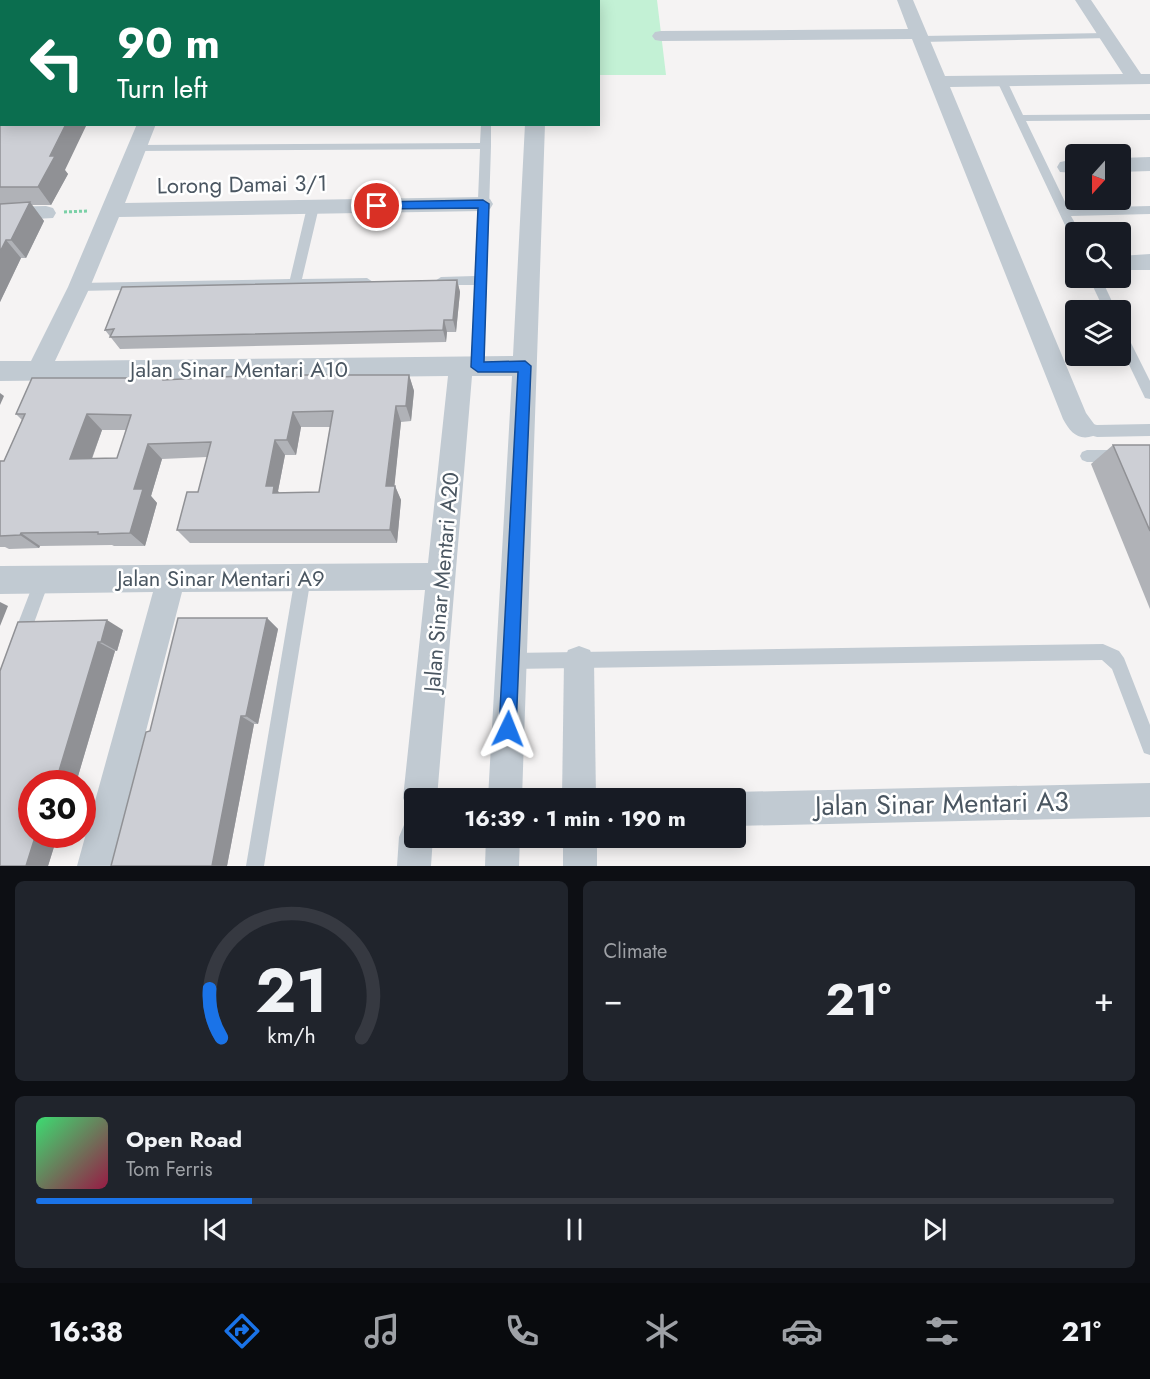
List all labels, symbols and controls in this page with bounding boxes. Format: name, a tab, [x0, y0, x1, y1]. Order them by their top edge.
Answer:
text: 90 m	[117, 13, 220, 74]
icon: left	[18, 24, 96, 102]
text: Turn left	[117, 69, 207, 108]
north arrow	[1065, 144, 1131, 210]
map controls	[1065, 144, 1131, 366]
street label: Lorong Damai 3/1	[157, 167, 327, 201]
pin	[351, 180, 402, 231]
icon: arrive	[360, 189, 393, 222]
button: search	[1065, 222, 1131, 288]
button: layers	[1065, 300, 1131, 366]
street label: Jalan Sinar Mentari A10	[127, 353, 348, 385]
street label: Jalan Sinar Mentari A20	[415, 471, 467, 696]
street label: Jalan Sinar Mentari A9	[114, 562, 325, 594]
position arrow	[476, 697, 540, 761]
speed limit sign: 30	[18, 770, 96, 848]
street label: Jalan Sinar Mentari A3	[812, 782, 1069, 825]
text: 16:39 · 1 min · 190 m	[464, 802, 686, 834]
text: Climate	[604, 937, 667, 966]
text: 21	[255, 945, 328, 1035]
text: 21°	[825, 967, 891, 1032]
text: −	[604, 976, 623, 1023]
text: +	[1094, 976, 1114, 1023]
text: km/h	[267, 1020, 315, 1051]
text: Open Road	[126, 1123, 242, 1155]
text: Tom Ferris	[126, 1155, 213, 1184]
icon: previous	[199, 1213, 232, 1246]
icon: pause	[558, 1213, 591, 1246]
icon: next	[918, 1213, 951, 1246]
icon: directions	[221, 1310, 263, 1352]
icon: music	[361, 1310, 403, 1352]
icon: phone	[501, 1310, 543, 1352]
icon: climate	[641, 1310, 683, 1352]
icon: car	[781, 1310, 823, 1352]
icon: filters	[921, 1310, 963, 1352]
text: 16:38	[49, 1312, 123, 1351]
text: 21°	[1061, 1312, 1101, 1351]

